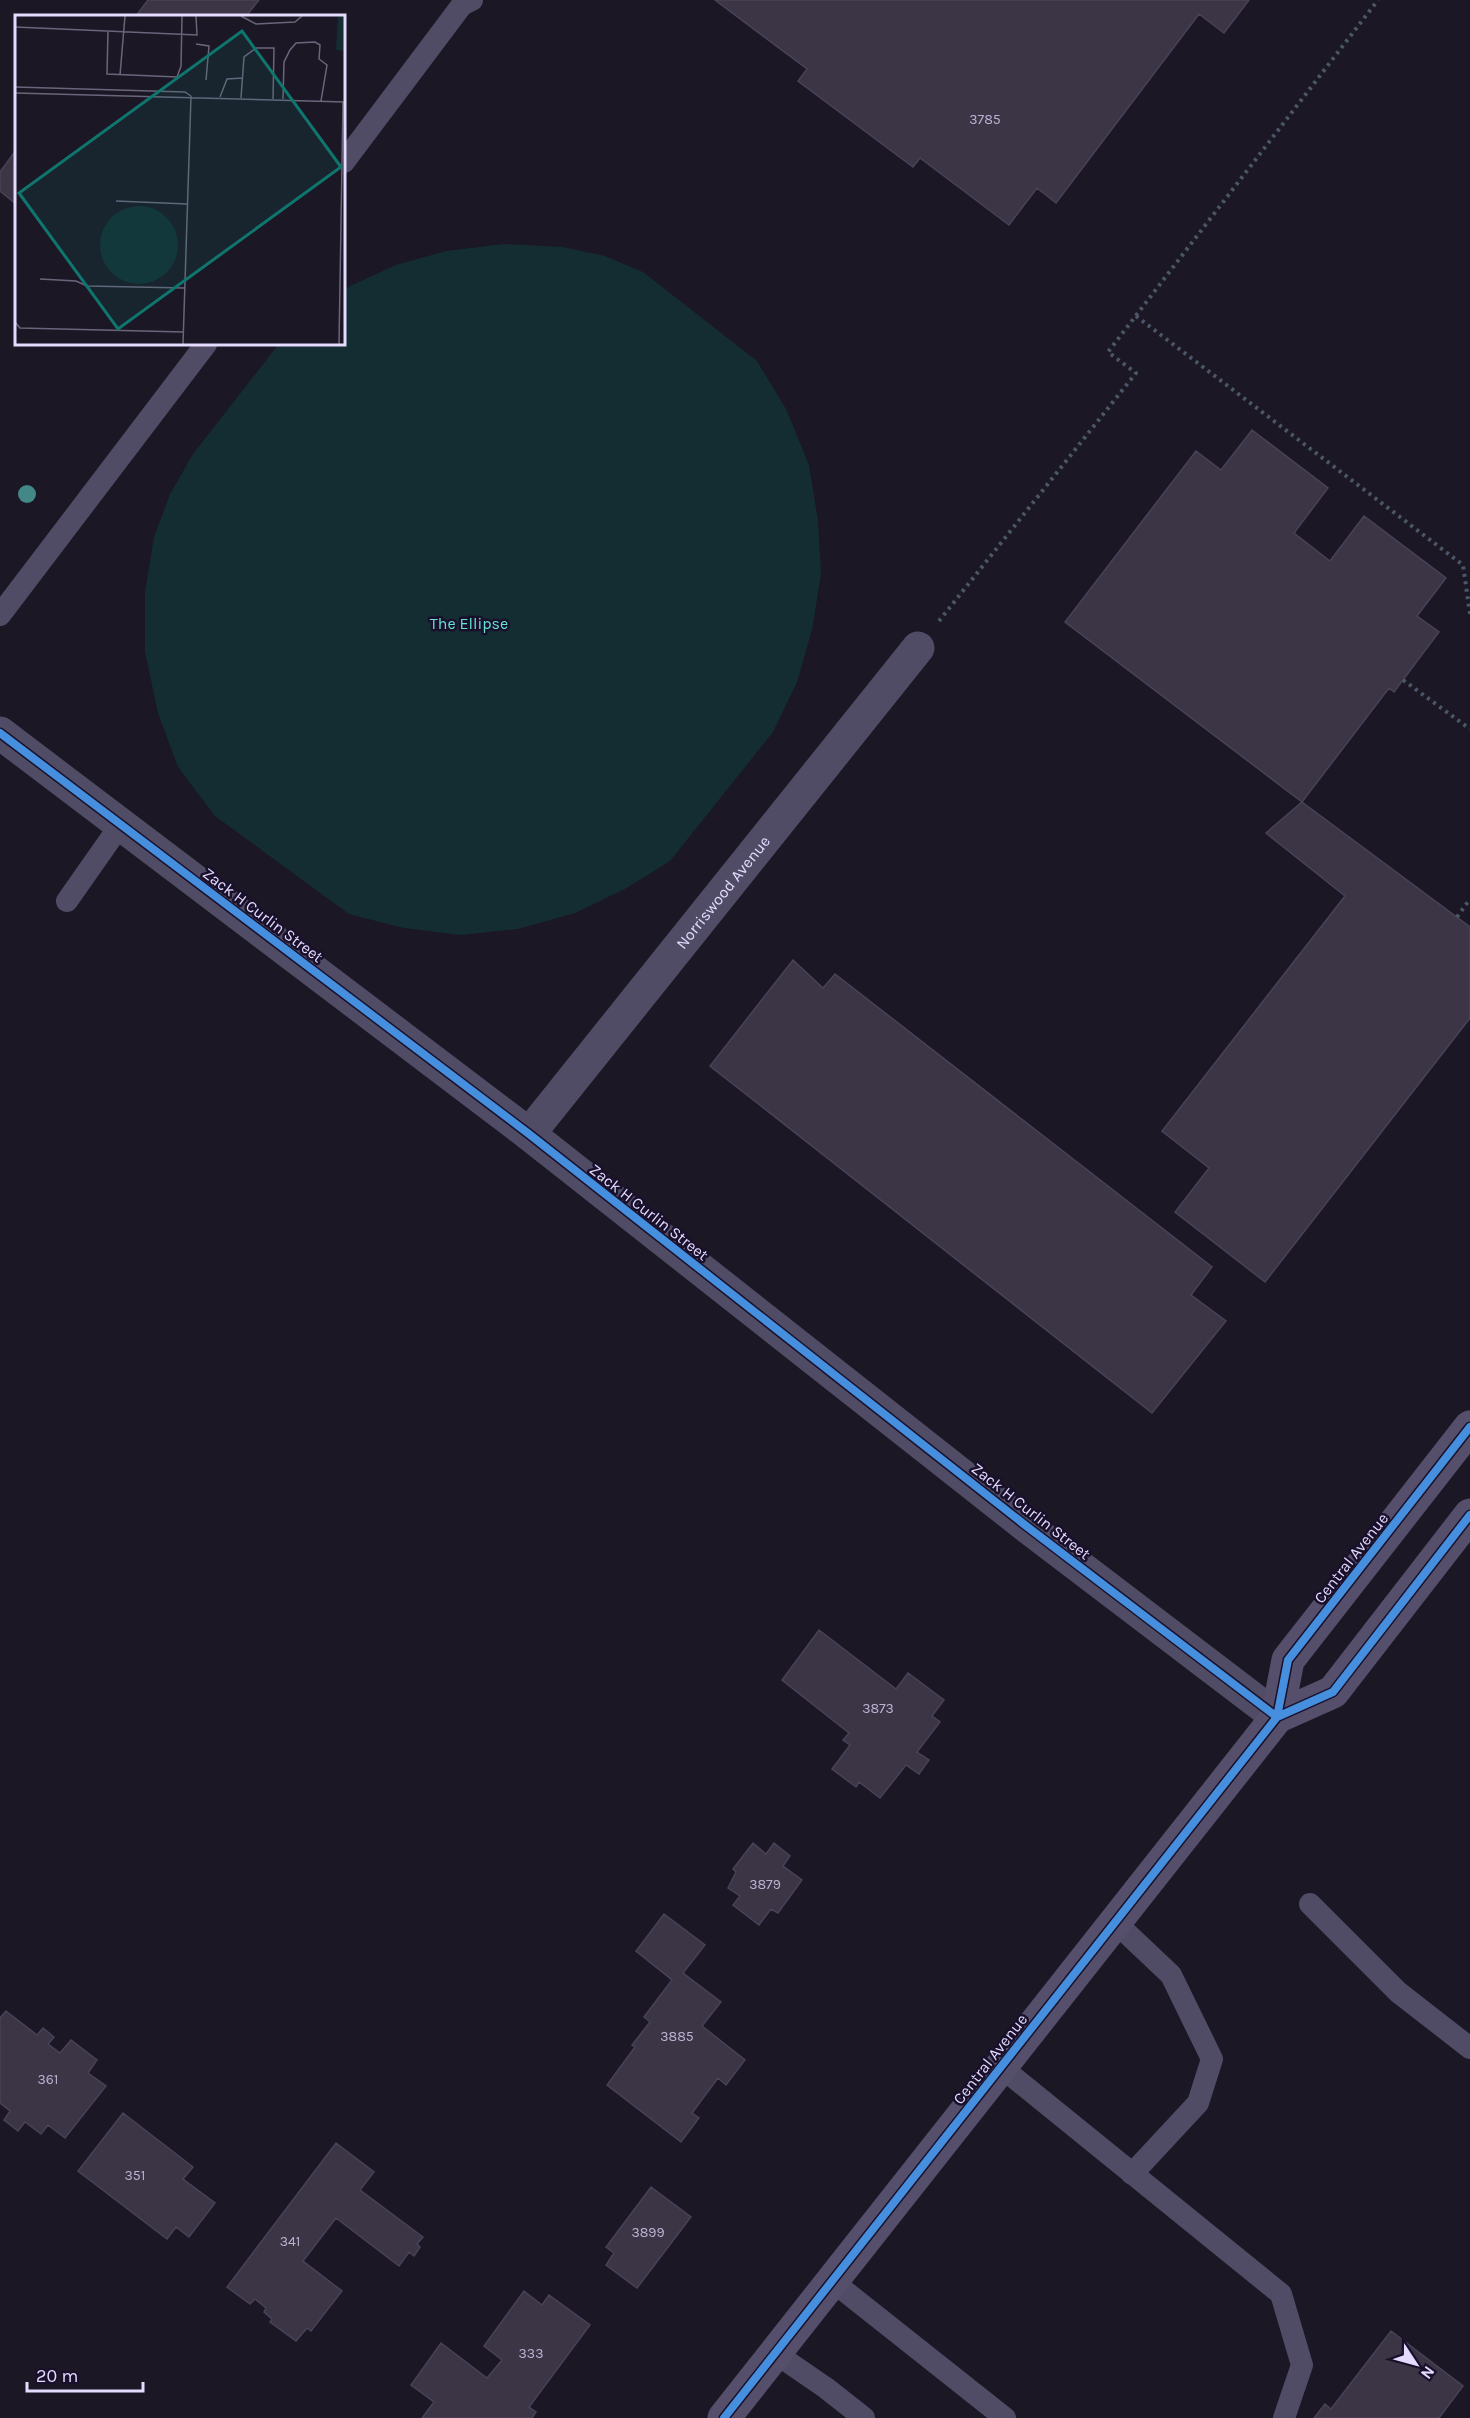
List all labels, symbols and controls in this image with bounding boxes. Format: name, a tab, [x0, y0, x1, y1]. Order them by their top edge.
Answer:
inset map	[15, 15, 345, 345]
house number: 3785	[969, 111, 1001, 128]
park label: The Ellipse	[430, 614, 508, 633]
street label: Norriswood Avenue	[672, 832, 774, 952]
street label: Zack H Curlin Street	[199, 864, 327, 966]
street label: Zack H Curlin Street	[586, 1160, 712, 1264]
street label: Zack H Curlin Street	[968, 1459, 1094, 1563]
street label: Central Avenue	[1310, 1509, 1392, 1607]
house number: 3873	[862, 1700, 894, 1717]
house number: 3879	[749, 1876, 781, 1893]
street label: Central Avenue	[949, 2010, 1031, 2108]
house number: 3885	[660, 2028, 694, 2045]
house number: 361	[38, 2071, 58, 2088]
house number: 351	[125, 2167, 145, 2184]
house number: 3899	[631, 2224, 665, 2241]
house number: 341	[280, 2233, 300, 2250]
north arrow	[1386, 2334, 1446, 2394]
house number: 333	[519, 2345, 543, 2362]
scale bar	[27, 2355, 142, 2393]
text: N	[1417, 2362, 1439, 2383]
text: 20 m	[36, 2365, 78, 2387]

